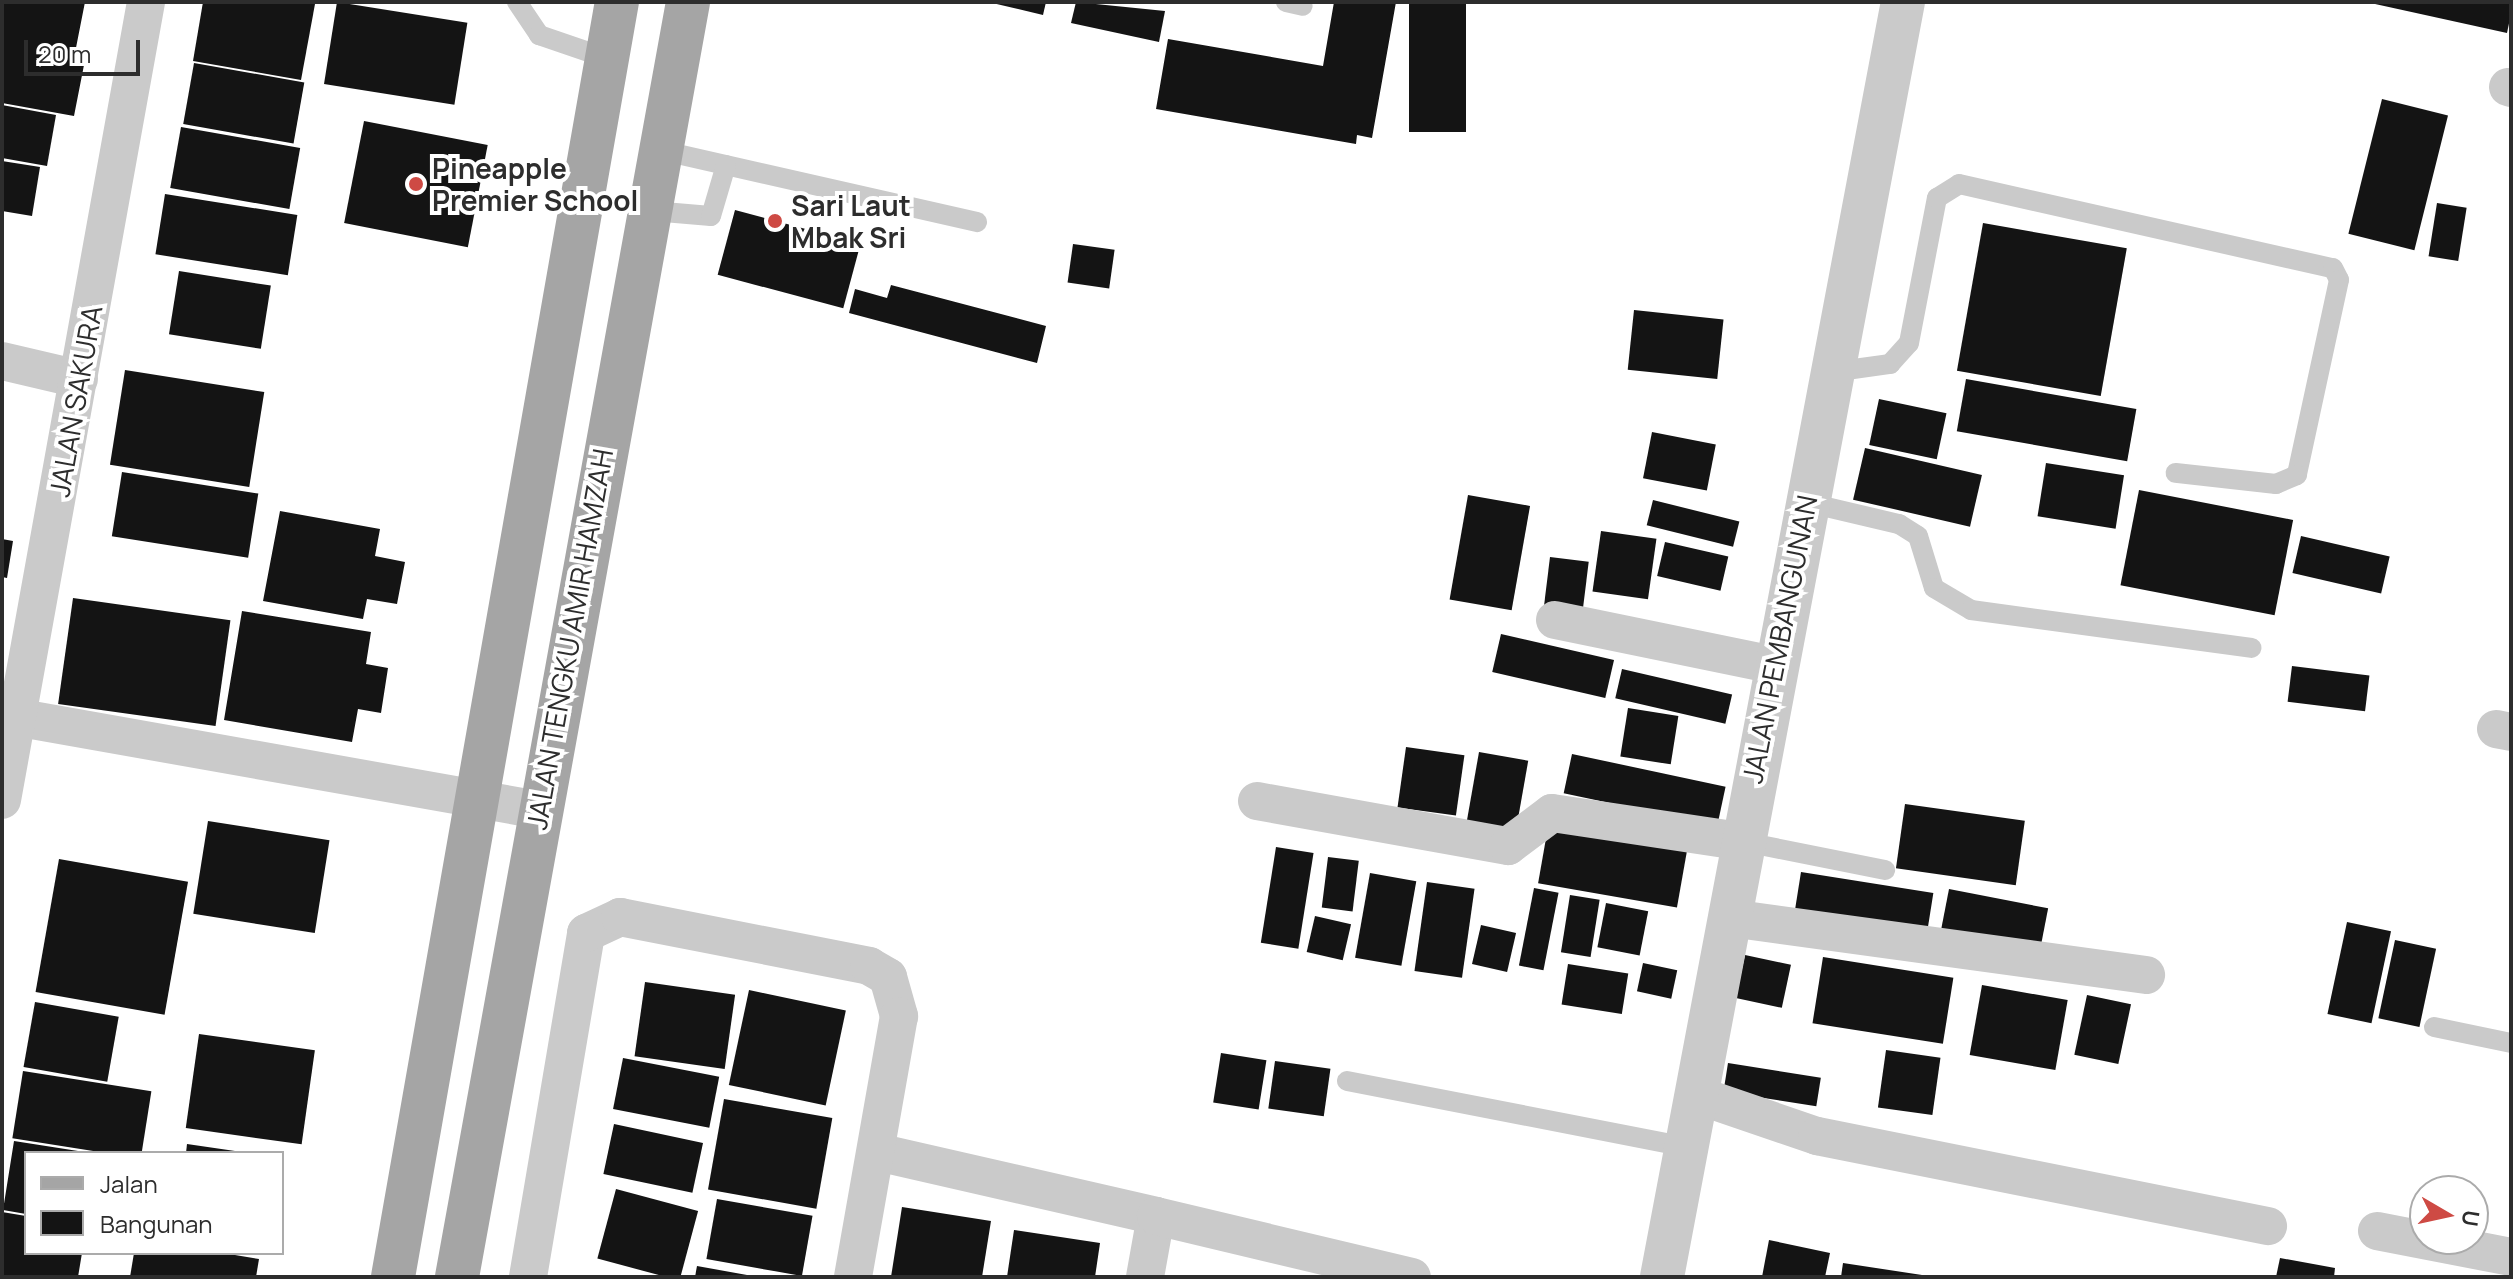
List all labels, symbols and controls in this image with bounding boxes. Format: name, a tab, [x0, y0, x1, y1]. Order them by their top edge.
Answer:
scale bar	[28, 24, 144, 74]
text: 20 m	[38, 37, 91, 70]
place label: Pineapple Premier School	[432, 151, 638, 217]
marker: Pineapple Premier School	[407, 175, 425, 193]
place label: Sari Laut Mbak Sri	[791, 188, 911, 254]
marker: Sari Laut Mbak Sri	[766, 212, 784, 230]
street label: JALAN SAKURA	[42, 303, 108, 499]
street label: JALAN TENGKU AMIR HAMZAH	[519, 446, 619, 832]
street label: JALAN PEMBANGUNAN	[1735, 492, 1823, 786]
legend	[24, 1151, 284, 1255]
text: Jalan	[100, 1167, 158, 1200]
north arrow	[2409, 1175, 2489, 1255]
text: Bangunan	[100, 1207, 213, 1240]
text: U	[2455, 1208, 2487, 1229]

